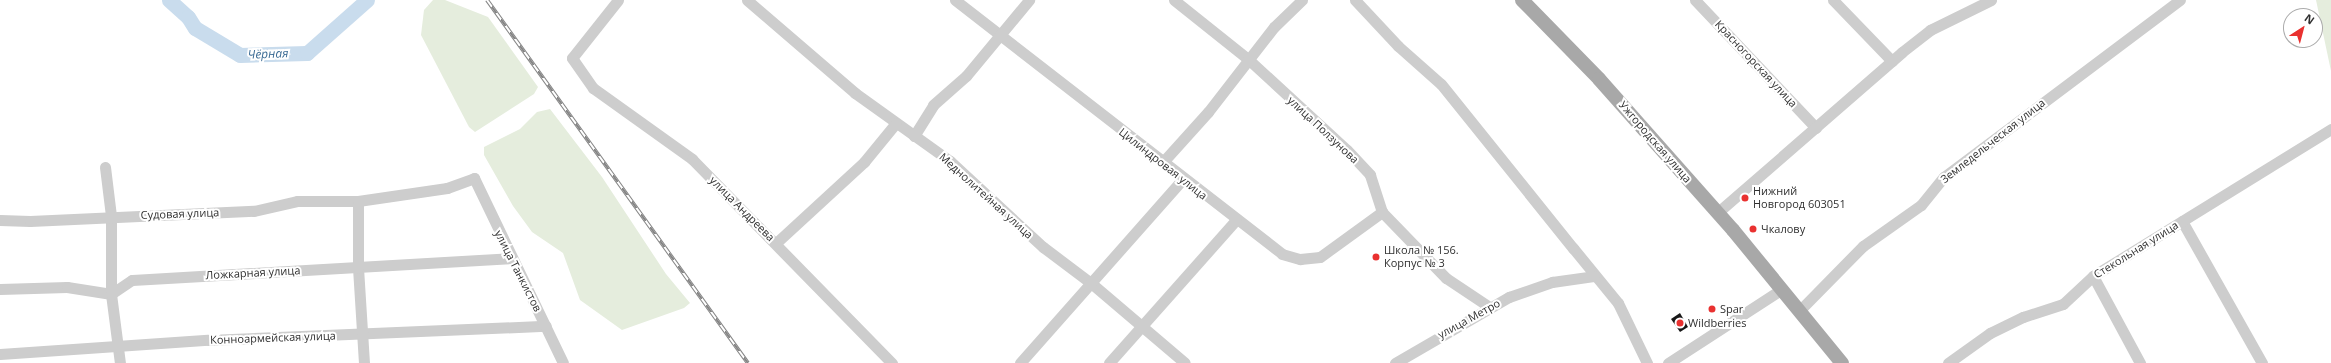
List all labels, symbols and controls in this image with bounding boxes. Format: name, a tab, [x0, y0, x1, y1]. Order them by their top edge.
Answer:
north arrow	[2283, 8, 2323, 48]
text: N	[2302, 10, 2318, 27]
street label: Красногорская улица	[1712, 18, 1800, 110]
water label: Чёрная	[247, 46, 289, 62]
street label: улица Ползунова	[1285, 94, 1361, 166]
street label: Земледельческая улица	[1938, 96, 2048, 186]
street label: Ужгородская улица	[1616, 99, 1694, 185]
street label: Цилиндровая улица	[1116, 125, 1210, 203]
street label: Меднолитейная улица	[936, 150, 1036, 242]
street label: улица Андреева	[707, 174, 777, 244]
place label: Нижний Новгород 603051	[1753, 185, 1846, 211]
marker: Нижний Новгород 603051	[1740, 193, 1750, 203]
street label: Судовая улица	[141, 206, 219, 222]
street label: Стекольная улица	[2091, 219, 2181, 281]
place label: Чкалову	[1761, 222, 1805, 236]
marker: Чкалову	[1748, 224, 1758, 234]
street label: улица Танкистов	[492, 228, 544, 314]
place label: Школа № 156. Корпус № 3	[1384, 244, 1459, 270]
marker: Школа № 156. Корпус № 3	[1371, 252, 1381, 262]
street label: Ложкарная улица	[205, 264, 301, 282]
street label: улица Метро	[1436, 296, 1502, 342]
place label: Spar	[1720, 302, 1743, 316]
marker: Spar	[1707, 304, 1717, 314]
place label: Wildberries	[1688, 316, 1747, 330]
marker: Wildberries	[1675, 318, 1685, 328]
street label: Конноармейская улица	[210, 329, 336, 347]

